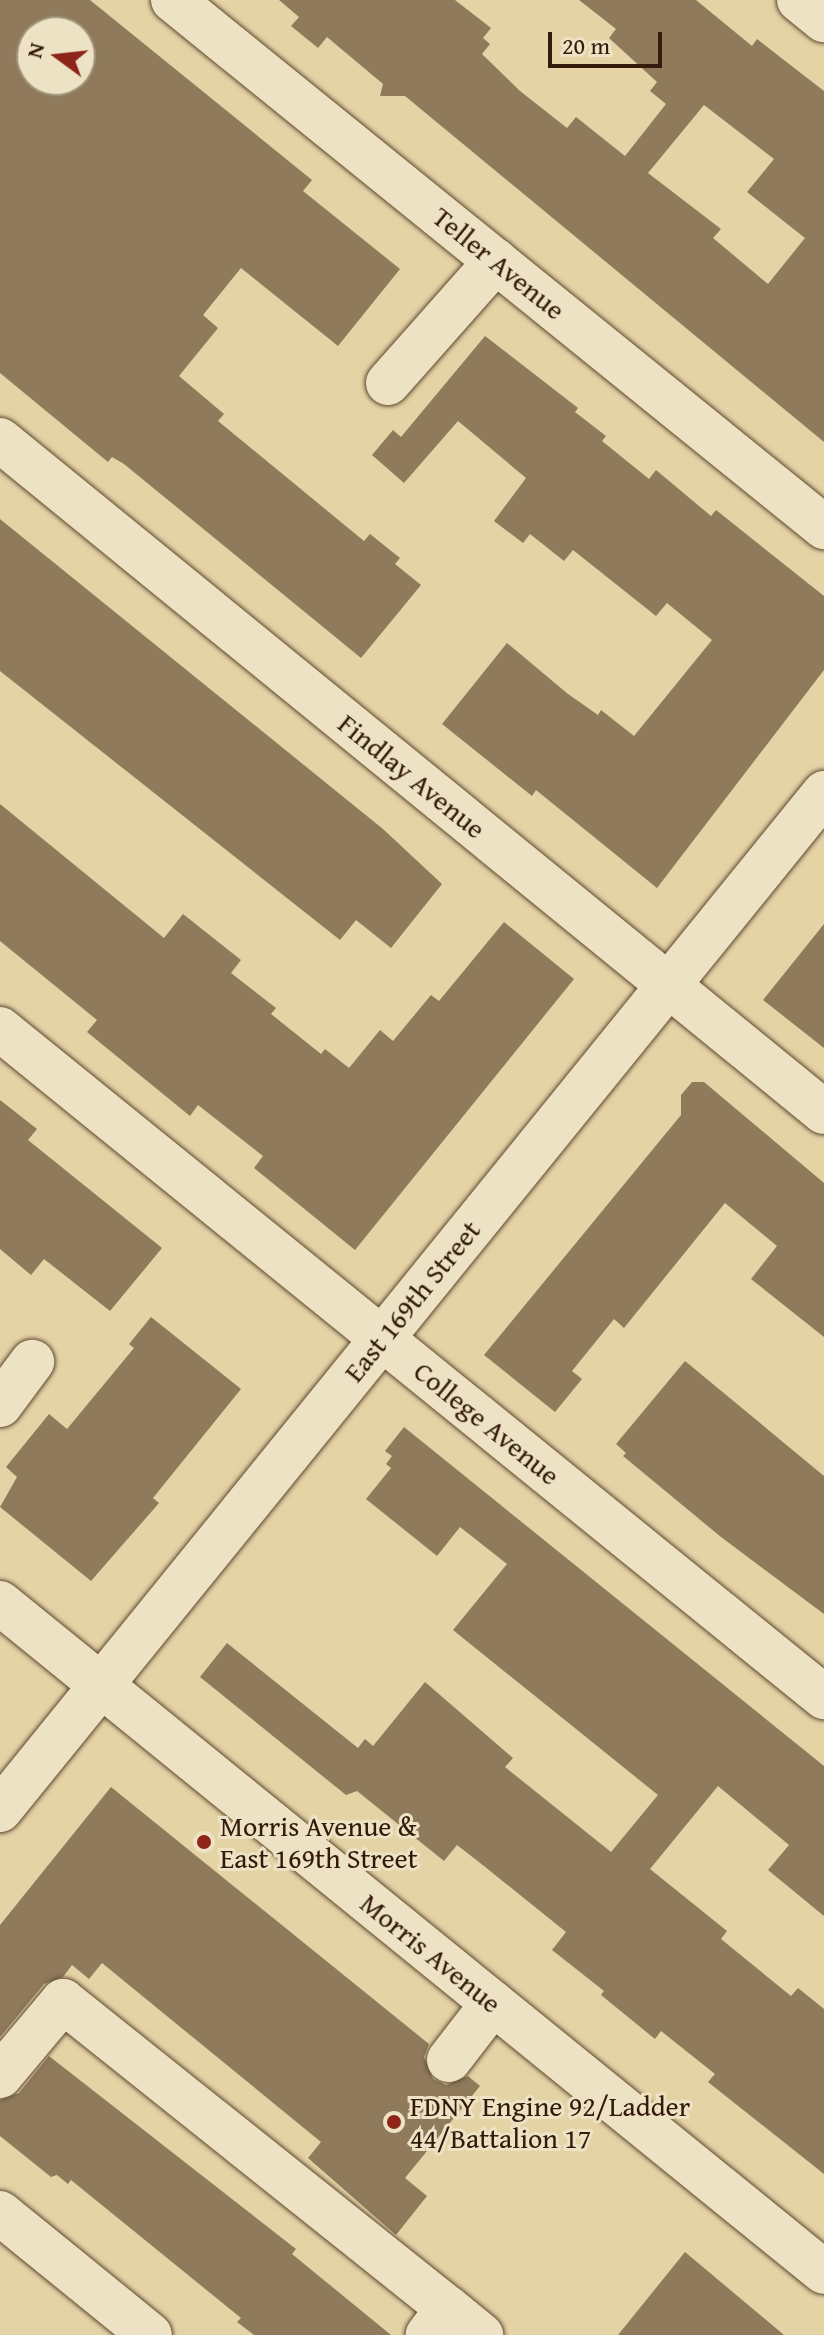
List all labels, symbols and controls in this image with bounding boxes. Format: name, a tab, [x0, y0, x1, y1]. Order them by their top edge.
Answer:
north arrow	[16, 16, 96, 96]
scale bar	[552, 16, 666, 66]
text: 20 m	[562, 28, 610, 63]
text: N	[17, 39, 52, 62]
street label: Teller Avenue	[426, 199, 572, 327]
street label: Findlay Avenue	[332, 706, 492, 846]
street label: East 169th Street	[337, 1214, 487, 1388]
street label: College Avenue	[407, 1354, 567, 1492]
place label: Morris Avenue & East 169th Street	[220, 1809, 418, 1875]
marker: Morris Avenue & East 169th Street	[195, 1833, 213, 1851]
street label: Morris Avenue	[354, 1886, 508, 2020]
place label: FDNY Engine 92/Ladder 44/Battalion 17	[410, 2089, 690, 2155]
marker: FDNY Engine 92/Ladder 44/Battalion 17	[385, 2113, 403, 2131]

